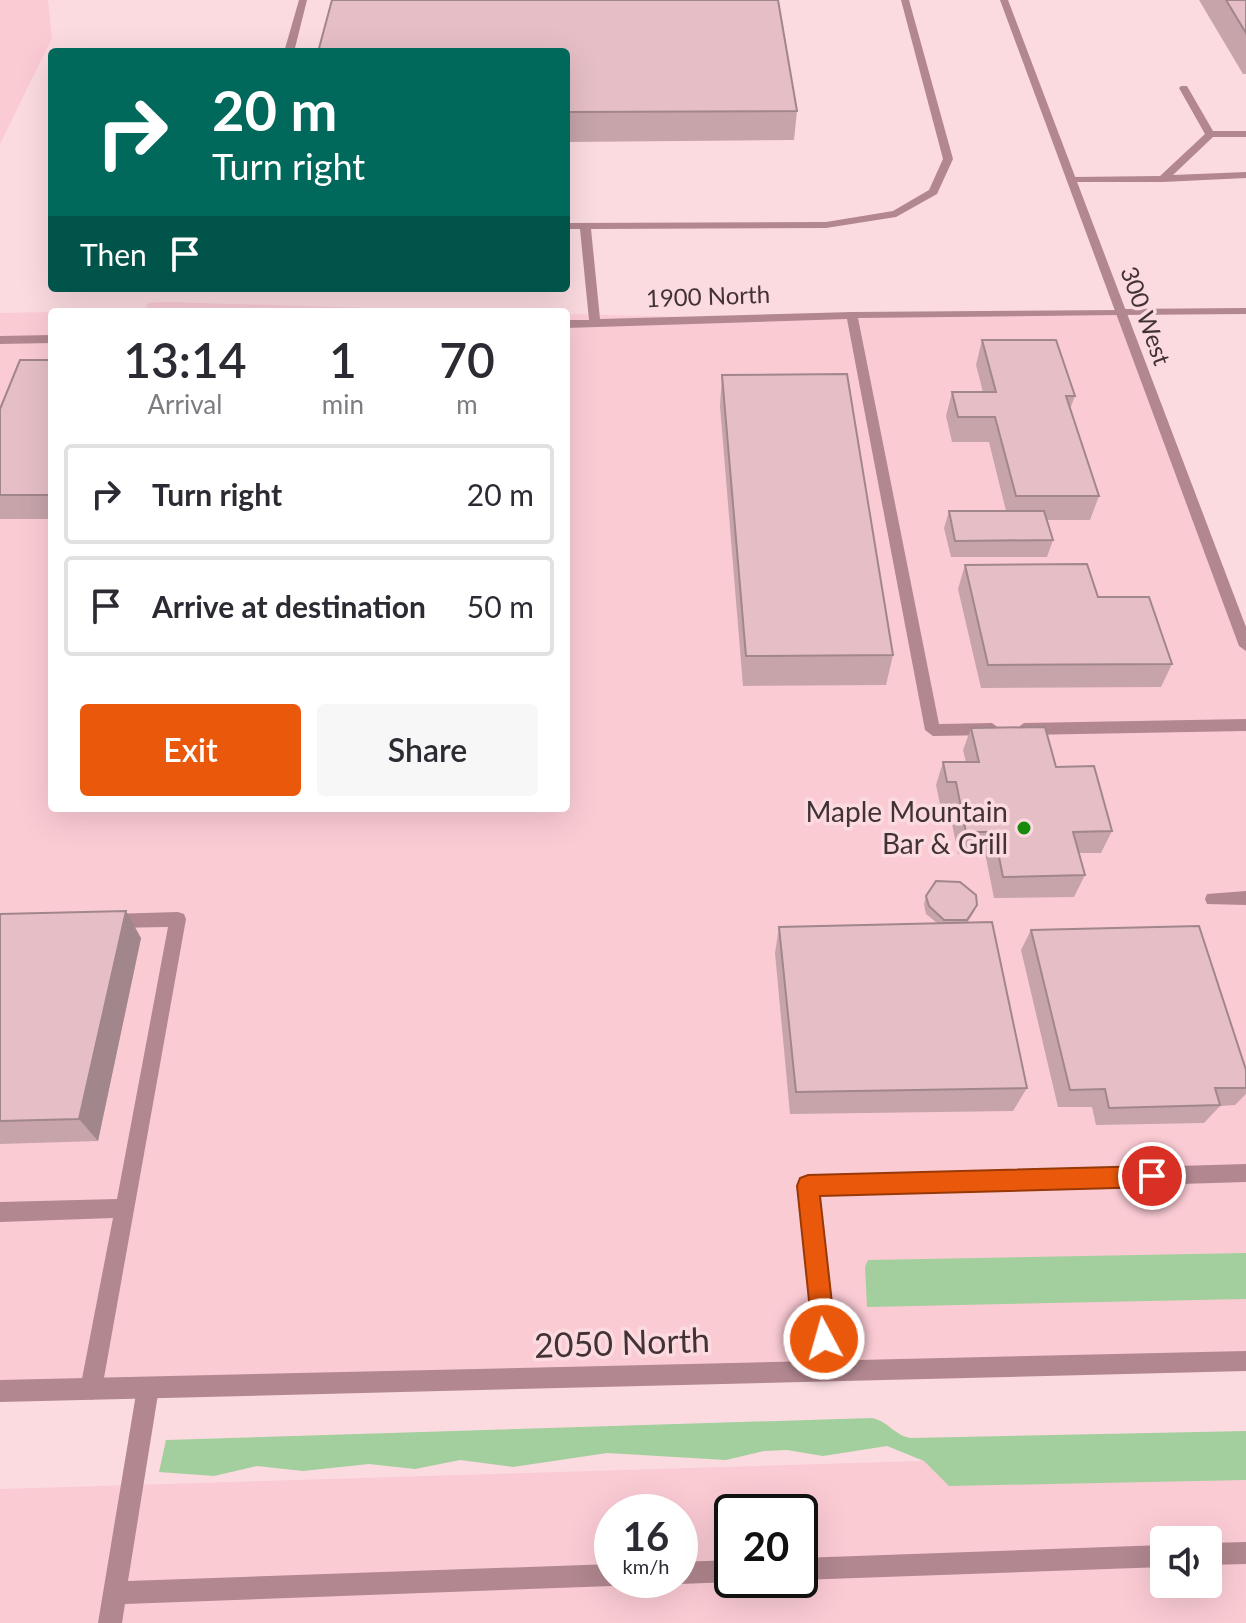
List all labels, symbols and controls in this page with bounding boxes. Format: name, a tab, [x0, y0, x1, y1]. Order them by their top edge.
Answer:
text: 20 m	[212, 76, 337, 143]
icon: right	[80, 80, 184, 184]
text: Turn right	[212, 144, 365, 188]
icon: arrive	[163, 232, 207, 276]
text: Then	[80, 236, 147, 272]
street label: 300 West	[1115, 262, 1178, 369]
street label: 1900 North	[645, 279, 770, 312]
text: 13:14	[123, 331, 247, 388]
text: 1	[329, 331, 357, 388]
text: 70	[439, 331, 495, 388]
text: Arrival	[147, 388, 222, 420]
text: min	[322, 388, 364, 420]
text: m	[456, 388, 478, 420]
icon: right	[84, 472, 128, 516]
text: Turn right	[152, 476, 282, 512]
text: 20 m	[467, 476, 534, 512]
icon: arrive	[84, 584, 128, 628]
text: Arrive at destination	[152, 588, 426, 624]
text: 50 m	[467, 588, 534, 624]
button: Exit	[80, 704, 301, 796]
button: Share	[317, 704, 538, 796]
place label: Maple Mountain Bar & Grill	[805, 794, 1008, 860]
marker: Maple Mountain Bar & Grill	[1015, 819, 1033, 837]
pin	[1118, 1142, 1186, 1210]
icon: arrive	[1130, 1154, 1174, 1198]
position arrow	[782, 1297, 866, 1381]
street label: 2050 North	[533, 1318, 711, 1365]
speed limit sign: 20	[714, 1494, 818, 1598]
text: 16	[623, 1512, 669, 1560]
map controls	[1150, 1526, 1222, 1598]
button: sound	[1150, 1526, 1222, 1598]
text: km/h	[623, 1554, 669, 1578]

